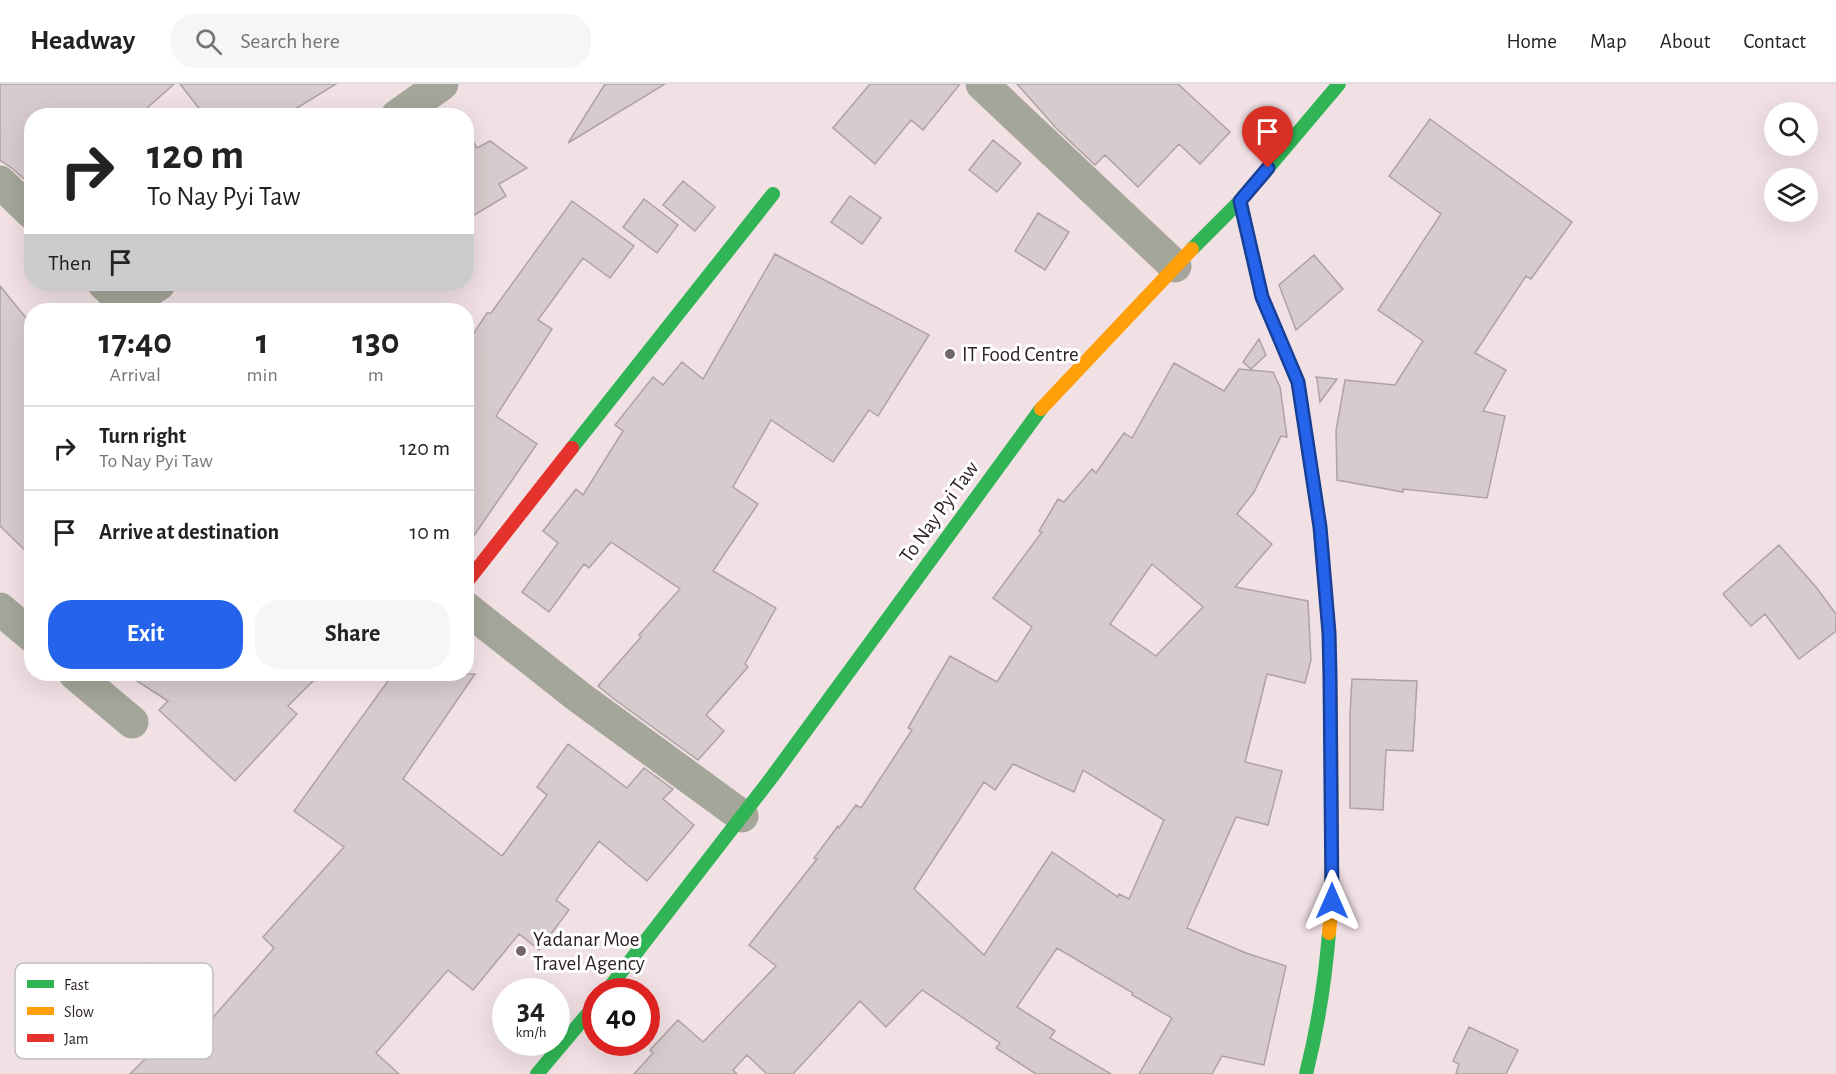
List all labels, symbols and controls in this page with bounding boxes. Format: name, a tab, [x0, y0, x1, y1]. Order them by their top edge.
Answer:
search box	[171, 14, 591, 68]
icon: search	[192, 25, 225, 58]
text: Headway	[30, 27, 135, 55]
text: Search here	[240, 30, 340, 52]
text: Home	[1506, 31, 1557, 52]
text: Map	[1590, 31, 1627, 52]
text: About	[1660, 31, 1710, 52]
text: Contact	[1743, 31, 1806, 52]
map controls	[1764, 102, 1818, 222]
button: search	[1764, 102, 1818, 156]
pin	[1242, 106, 1293, 168]
icon: arrive	[1251, 115, 1284, 148]
icon: right	[48, 132, 126, 210]
text: 120 m	[147, 134, 244, 176]
button: layers	[1764, 168, 1818, 222]
text: To Nay Pyi Taw	[147, 183, 301, 210]
icon: arrive	[104, 246, 137, 279]
text: Then	[48, 252, 92, 274]
text: 17:40	[98, 324, 172, 360]
text: 1	[256, 324, 269, 360]
text: 130	[352, 324, 399, 360]
place label: IT Food Centre	[962, 344, 1079, 365]
marker: IT Food Centre	[943, 347, 957, 361]
text: Arrival	[110, 365, 161, 385]
text: min	[247, 365, 278, 385]
text: m	[368, 365, 384, 385]
text: Turn right	[99, 425, 186, 447]
icon: right	[48, 432, 81, 465]
text: 120 m	[400, 437, 450, 459]
text: To Nay Pyi Taw	[99, 451, 213, 471]
street label: To Nay Pyi Taw	[895, 458, 983, 566]
icon: arrive	[48, 516, 81, 549]
text: Arrive at destination	[99, 521, 279, 543]
text: 10 m	[410, 521, 450, 543]
button: Exit	[48, 600, 243, 669]
button: Share	[255, 600, 450, 669]
position arrow	[1300, 869, 1364, 933]
place label: Yadanar Moe Travel Agency	[533, 929, 645, 974]
marker: Yadanar Moe Travel Agency	[514, 944, 528, 958]
legend	[15, 963, 213, 1059]
text: Fast	[64, 977, 89, 993]
speed limit sign: 40	[582, 978, 660, 1056]
text: 34	[517, 995, 545, 1025]
text: Slow	[64, 1004, 94, 1020]
text: km/h	[516, 1025, 546, 1040]
text: Jam	[64, 1031, 89, 1047]

